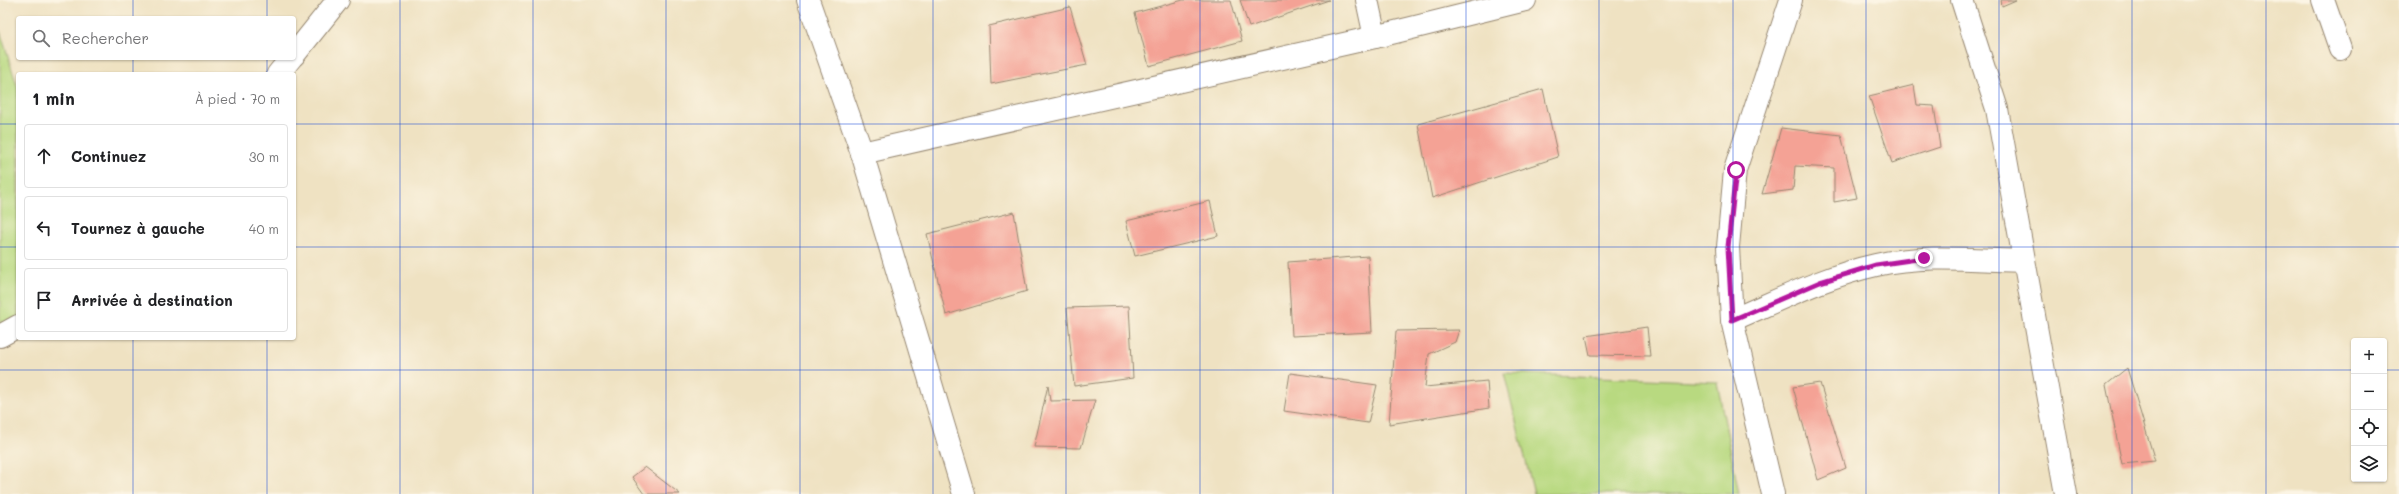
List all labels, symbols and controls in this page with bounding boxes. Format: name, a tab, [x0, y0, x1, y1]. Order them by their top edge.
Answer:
search box	[16, 16, 296, 60]
icon: search	[30, 27, 52, 49]
text: Rechercher	[62, 28, 149, 48]
text: 1 min	[32, 87, 75, 109]
text: À pied · 70 m	[195, 90, 280, 107]
icon: ahead	[33, 145, 55, 167]
text: Continuez	[71, 146, 146, 166]
text: 30 m	[249, 148, 279, 165]
route start	[1727, 161, 1745, 179]
icon: left	[33, 217, 55, 239]
text: Tournez à gauche	[71, 218, 205, 238]
text: 40 m	[249, 220, 279, 237]
route end	[1915, 249, 1933, 267]
icon: arrive	[33, 289, 55, 311]
text: Arrivée à destination	[71, 290, 233, 310]
map controls	[2351, 338, 2387, 482]
button: +	[2351, 338, 2387, 374]
button: −	[2351, 374, 2387, 410]
button: locate	[2351, 410, 2387, 446]
button: layers	[2351, 446, 2387, 482]

